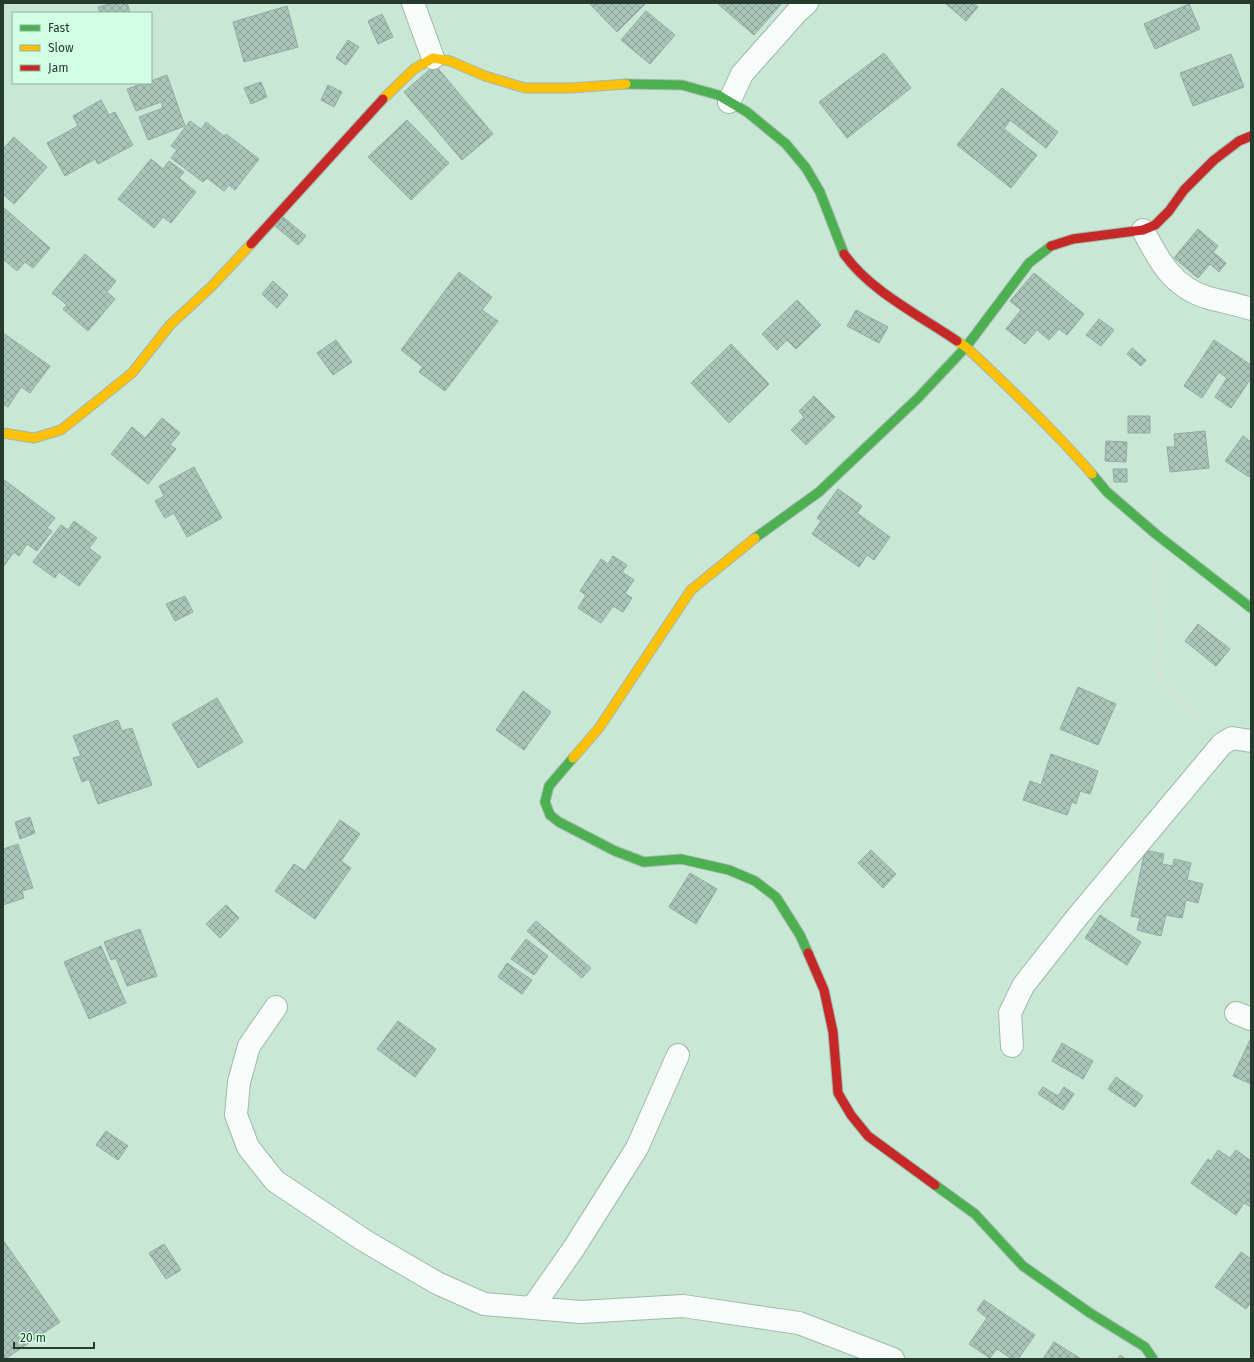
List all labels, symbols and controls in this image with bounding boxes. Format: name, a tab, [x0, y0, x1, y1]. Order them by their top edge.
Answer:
legend	[12, 12, 152, 84]
text: Fast	[48, 21, 70, 35]
text: Slow	[48, 41, 74, 55]
text: Jam	[48, 61, 68, 75]
scale bar	[14, 1324, 94, 1350]
text: 20 m	[20, 1331, 46, 1345]

